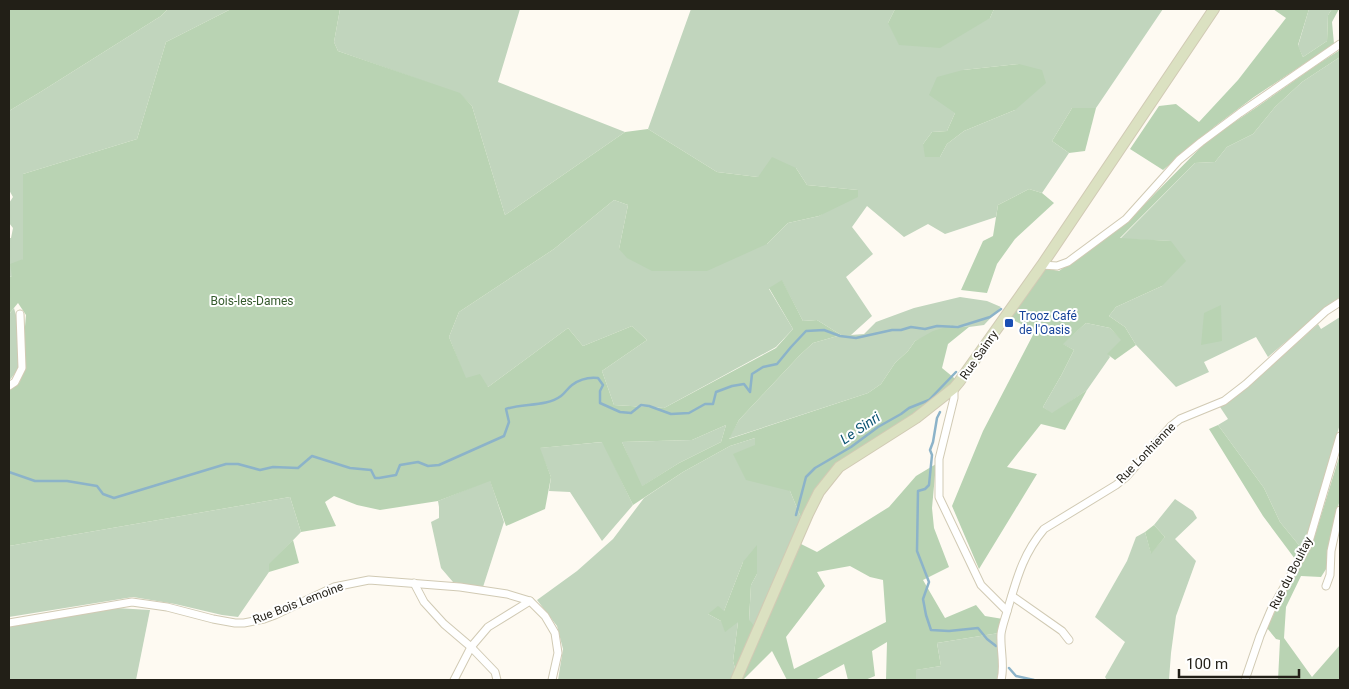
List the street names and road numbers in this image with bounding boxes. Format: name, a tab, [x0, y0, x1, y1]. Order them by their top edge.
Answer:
street label: Rue Sainry	[957, 328, 1001, 382]
street label: Rue Lonhienne	[1114, 420, 1178, 486]
street label: Rue du Boultay	[1267, 534, 1315, 612]
street label: Rue Bois Lemoine	[251, 579, 345, 627]

